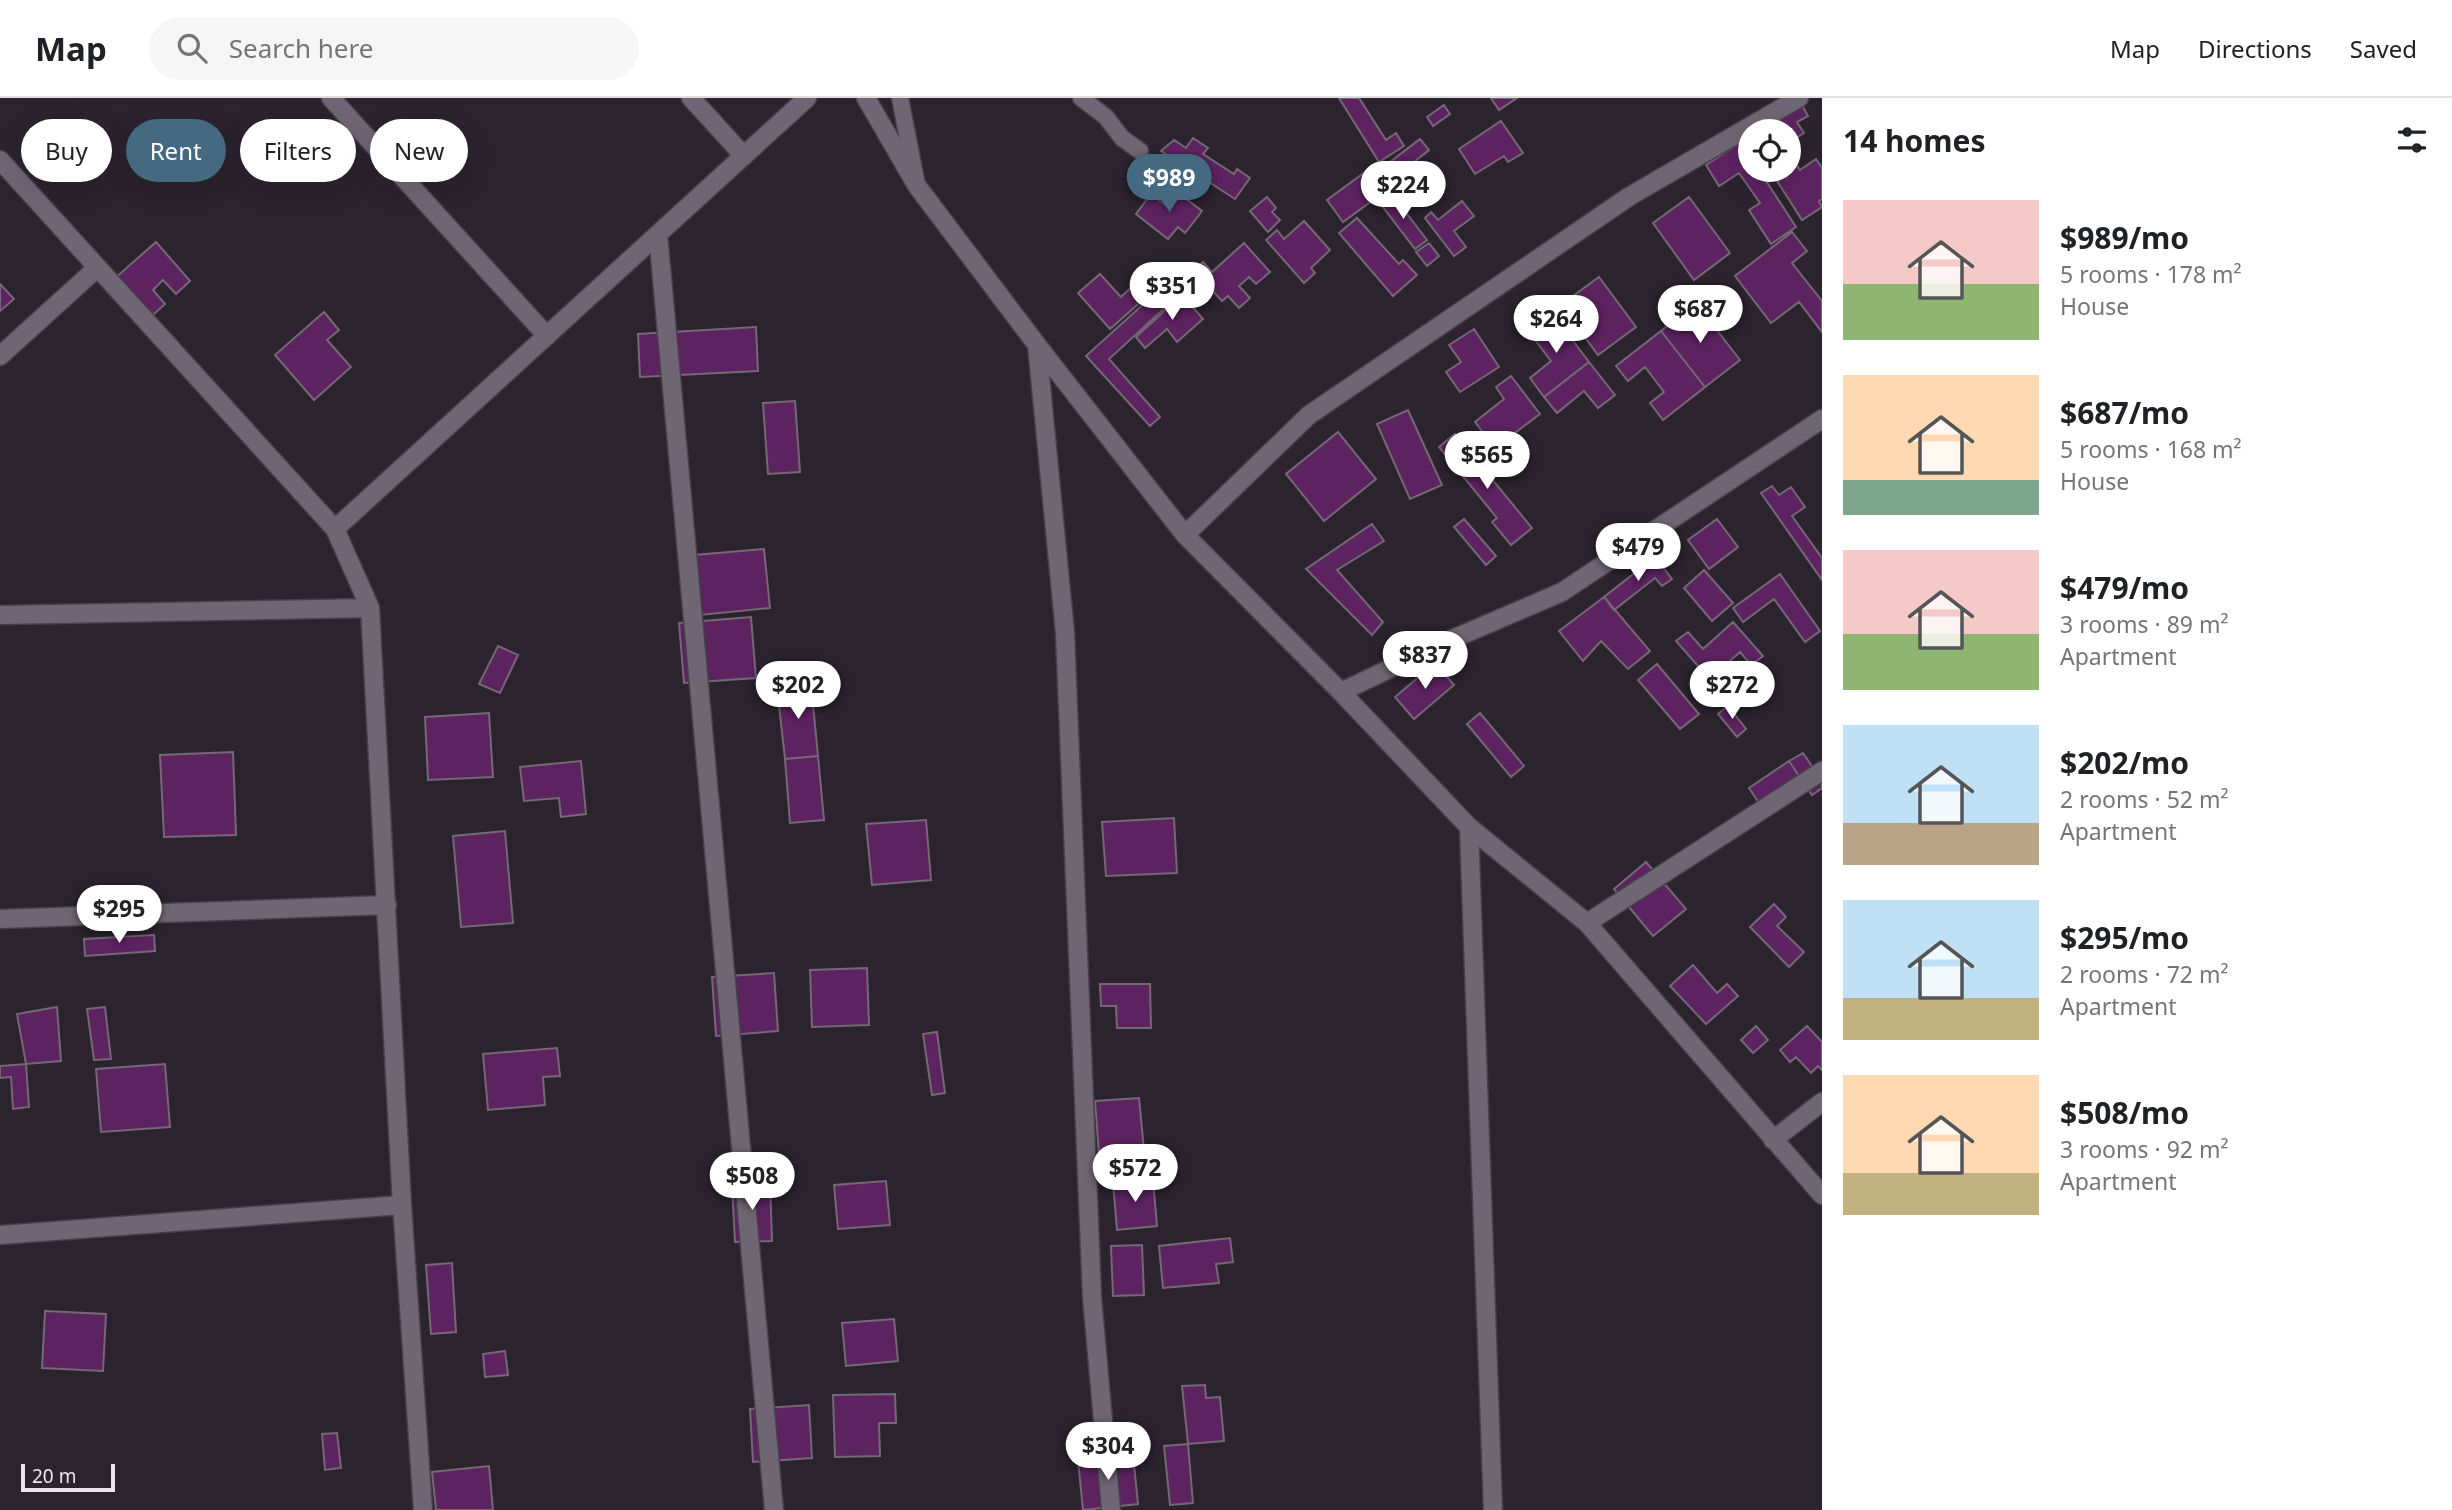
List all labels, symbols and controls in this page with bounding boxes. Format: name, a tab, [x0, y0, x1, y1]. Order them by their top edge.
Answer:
search box	[149, 17, 639, 80]
text: Map	[35, 26, 107, 71]
icon: search	[173, 29, 211, 67]
text: Search here	[229, 30, 373, 66]
text: Map	[2110, 32, 2160, 65]
text: Directions	[2198, 32, 2312, 65]
text: Saved	[2350, 32, 2417, 65]
chip: Buy	[21, 119, 112, 182]
chip: Rent	[126, 119, 226, 182]
chip: Filters	[240, 119, 356, 182]
chip: New	[370, 119, 468, 182]
map controls	[1738, 119, 1801, 182]
button: locate	[1738, 119, 1801, 182]
text: 14 homes	[1843, 120, 1986, 161]
icon: filters	[2393, 121, 2431, 159]
pin: $989	[1128, 155, 1210, 214]
text: $989	[1143, 161, 1195, 193]
pin: $224	[1362, 162, 1444, 221]
text: $224	[1377, 168, 1429, 200]
text: $989/mo	[2060, 217, 2189, 258]
icon: home	[1899, 228, 1983, 312]
text: 5 rooms · 178 m²	[2060, 258, 2242, 290]
pin: $351	[1131, 262, 1213, 322]
text: $351	[1146, 269, 1198, 301]
pin: $687	[1659, 286, 1741, 345]
text: House	[2060, 290, 2129, 322]
text: $687	[1674, 292, 1726, 324]
pin: $264	[1515, 296, 1597, 355]
text: $264	[1530, 302, 1582, 334]
text: $687/mo	[2060, 392, 2189, 433]
icon: home	[1899, 403, 1983, 487]
pin: $565	[1446, 432, 1528, 491]
text: 5 rooms · 168 m²	[2060, 433, 2242, 465]
text: $565	[1461, 438, 1513, 470]
text: House	[2060, 465, 2129, 497]
pin: $479	[1597, 524, 1679, 583]
text: $479	[1612, 530, 1664, 562]
text: $479/mo	[2060, 567, 2189, 608]
icon: home	[1899, 578, 1983, 662]
text: 3 rooms · 89 m²	[2060, 608, 2229, 640]
pin: $837	[1384, 632, 1466, 691]
text: $837	[1399, 638, 1451, 670]
text: Apartment	[2060, 640, 2177, 672]
pin: $202	[757, 662, 839, 721]
pin: $272	[1691, 662, 1773, 721]
text: $202	[772, 668, 824, 700]
text: $272	[1706, 668, 1758, 700]
text: $202/mo	[2060, 742, 2189, 783]
icon: home	[1899, 753, 1983, 837]
text: 2 rooms · 52 m²	[2060, 783, 2229, 815]
text: Apartment	[2060, 815, 2177, 847]
pin: $295	[78, 886, 160, 945]
text: $295	[93, 892, 145, 924]
text: $295/mo	[2060, 917, 2189, 958]
icon: home	[1899, 928, 1983, 1012]
text: 2 rooms · 72 m²	[2060, 958, 2229, 990]
text: Apartment	[2060, 990, 2177, 1022]
text: $508/mo	[2060, 1092, 2189, 1133]
icon: home	[1899, 1103, 1983, 1187]
text: 3 rooms · 92 m²	[2060, 1133, 2229, 1165]
pin: $572	[1094, 1144, 1176, 1204]
text: $572	[1109, 1151, 1161, 1183]
pin: $508	[711, 1152, 793, 1212]
text: $508	[726, 1159, 778, 1191]
text: Apartment	[2060, 1165, 2177, 1197]
pin: $304	[1067, 1422, 1149, 1482]
text: $304	[1082, 1429, 1134, 1461]
scale bar	[21, 1461, 116, 1493]
text: 20 m	[32, 1463, 76, 1489]

